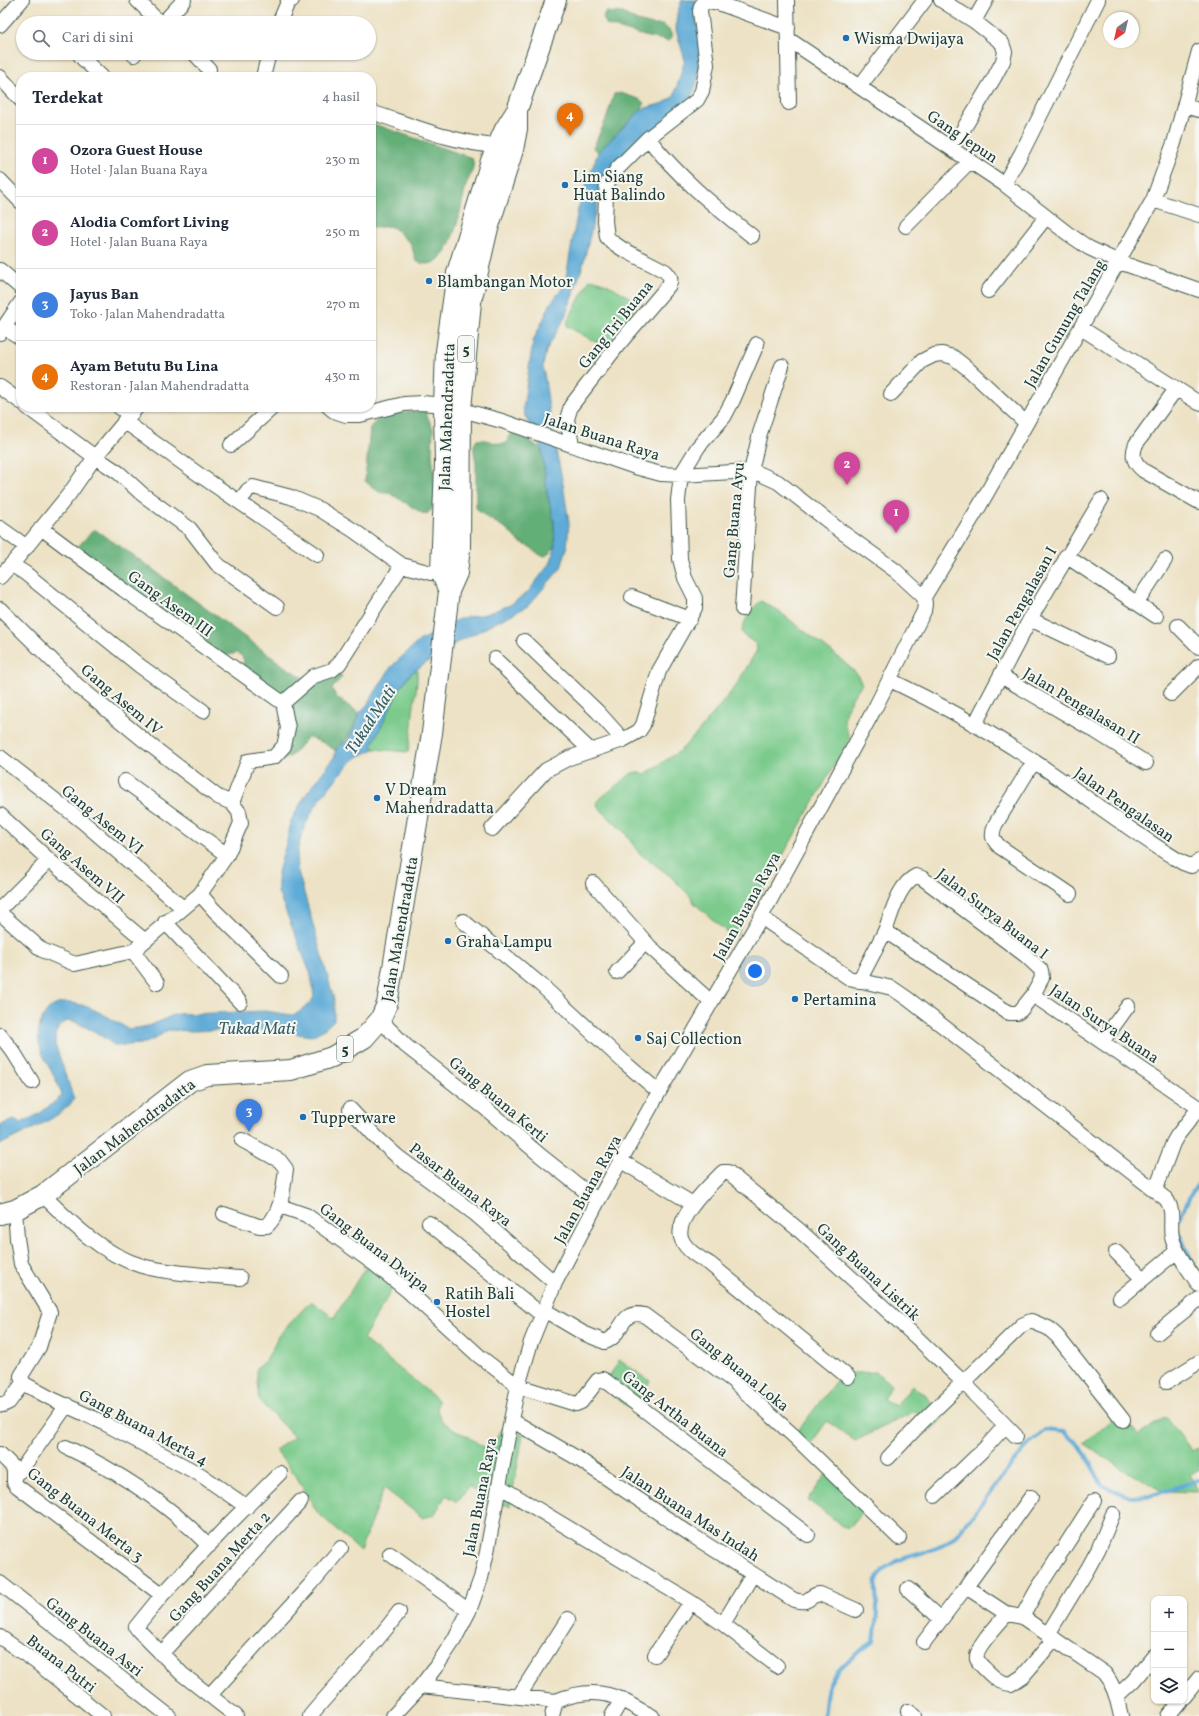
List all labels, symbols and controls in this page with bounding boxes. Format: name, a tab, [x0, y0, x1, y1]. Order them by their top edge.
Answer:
north arrow	[1103, 12, 1139, 48]
search box	[16, 16, 376, 60]
icon: search	[30, 27, 52, 49]
text: Cari di sini	[62, 28, 133, 49]
place label: Wisma Dwijaya	[854, 29, 964, 51]
marker: Wisma Dwijaya	[841, 33, 851, 43]
text: Terdekat	[32, 87, 103, 110]
text: 4 hasil	[322, 89, 360, 107]
pin: 4	[557, 103, 583, 136]
street label: Gang Jepun	[922, 106, 1002, 169]
text: Ozora Guest House	[70, 141, 203, 162]
text: 1	[42, 152, 48, 170]
text: 230 m	[325, 152, 360, 170]
text: Hotel · Jalan Buana Raya	[70, 162, 208, 180]
place label: Lim Siang Huat Balindo	[573, 167, 665, 207]
marker: Lim Siang Huat Balindo	[560, 180, 570, 190]
text: Alodia Comfort Living	[70, 213, 229, 234]
text: 2	[42, 224, 48, 242]
text: 250 m	[325, 224, 360, 242]
text: Hotel · Jalan Buana Raya	[70, 234, 208, 252]
street label: Jalan Gunung Talang	[1020, 256, 1112, 392]
place label: Blambangan Motor	[437, 272, 573, 294]
marker: Blambangan Motor	[424, 276, 434, 286]
street label: Gang Tri Buana	[574, 276, 659, 374]
text: Jayus Ban	[70, 285, 139, 306]
text: 3	[42, 296, 48, 314]
text: 270 m	[326, 296, 360, 314]
text: Toko · Jalan Mahendradatta	[70, 306, 225, 324]
road number: 5	[458, 336, 474, 362]
street label: Jalan Mahendradatta	[434, 343, 462, 491]
text: Ayam Betutu Bu Lina	[70, 357, 219, 378]
text: 4	[41, 368, 49, 386]
text: 430 m	[324, 368, 360, 386]
text: Restoran · Jalan Mahendradatta	[70, 378, 249, 396]
street label: Jalan Buana Raya	[540, 409, 663, 467]
pin: 2	[834, 452, 860, 485]
street label: Gang Buana Ayu	[719, 461, 751, 579]
pin: 1	[883, 500, 909, 533]
street label: Jalan Pengalasan I	[982, 543, 1063, 665]
street label: Gang Asem III	[123, 566, 217, 643]
street label: Gang Asem IV	[75, 660, 166, 741]
street label: Jalan Pengalasan II	[1018, 663, 1143, 750]
water label: Tukad Mati	[341, 682, 402, 759]
street label: Jalan Pengalasan	[1069, 763, 1179, 849]
place label: V Dream Mahendradatta	[385, 780, 494, 820]
street label: Gang Asem VI	[56, 781, 147, 861]
marker: V Dream Mahendradatta	[372, 793, 382, 803]
street label: Gang Asem VII	[35, 824, 129, 909]
street label: Jalan Buana Raya	[709, 848, 787, 965]
street label: Jalan Mahendradatta	[377, 855, 425, 1004]
street label: Jalan Surya Buana I	[931, 864, 1052, 965]
place label: Graha Lampu	[456, 932, 552, 954]
marker: Graha Lampu	[443, 936, 453, 946]
your location	[745, 961, 765, 981]
street label: Jalan Surya Buana	[1045, 980, 1163, 1069]
place label: Pertamina	[803, 990, 876, 1012]
marker: Pertamina	[790, 994, 800, 1004]
water label: Tukad Mati	[219, 1018, 296, 1041]
place label: Saj Collection	[646, 1029, 742, 1051]
marker: Saj Collection	[633, 1033, 643, 1043]
road number: 5	[337, 1036, 353, 1062]
street label: Gang Buana Kerti	[443, 1053, 552, 1149]
street label: Jalan Mahendradatta	[70, 1074, 201, 1181]
pin: 3	[236, 1099, 262, 1132]
place label: Tupperware	[311, 1108, 396, 1130]
marker: Tupperware	[298, 1112, 308, 1122]
street label: Jalan Buana Raya	[550, 1131, 628, 1248]
street label: Pasar Buana Raya	[404, 1139, 516, 1233]
street label: Gang Buana Dwipa	[314, 1199, 433, 1299]
street label: Gang Buana Listrik	[811, 1218, 925, 1327]
place label: Ratih Bali Hostel	[445, 1284, 515, 1324]
marker: Ratih Bali Hostel	[432, 1297, 442, 1307]
street label: Gang Buana Loka	[684, 1324, 793, 1418]
street label: Gang Artha Buana	[617, 1366, 733, 1463]
street label: Gang Buana Merta 4	[75, 1385, 212, 1472]
street label: Jalan Buana Raya	[459, 1436, 503, 1559]
street label: Jalan Buana Mas Indah	[616, 1462, 763, 1568]
street label: Gang Buana Merta 3	[22, 1463, 148, 1568]
street label: Gang Buana Merta 2	[165, 1507, 276, 1628]
street label: Gang Buana Asri	[41, 1593, 147, 1683]
map controls	[1151, 1596, 1187, 1704]
button: +	[1151, 1596, 1187, 1632]
street label: Buana Putri	[21, 1630, 100, 1699]
button: −	[1151, 1632, 1187, 1668]
button: layers	[1151, 1668, 1187, 1704]

